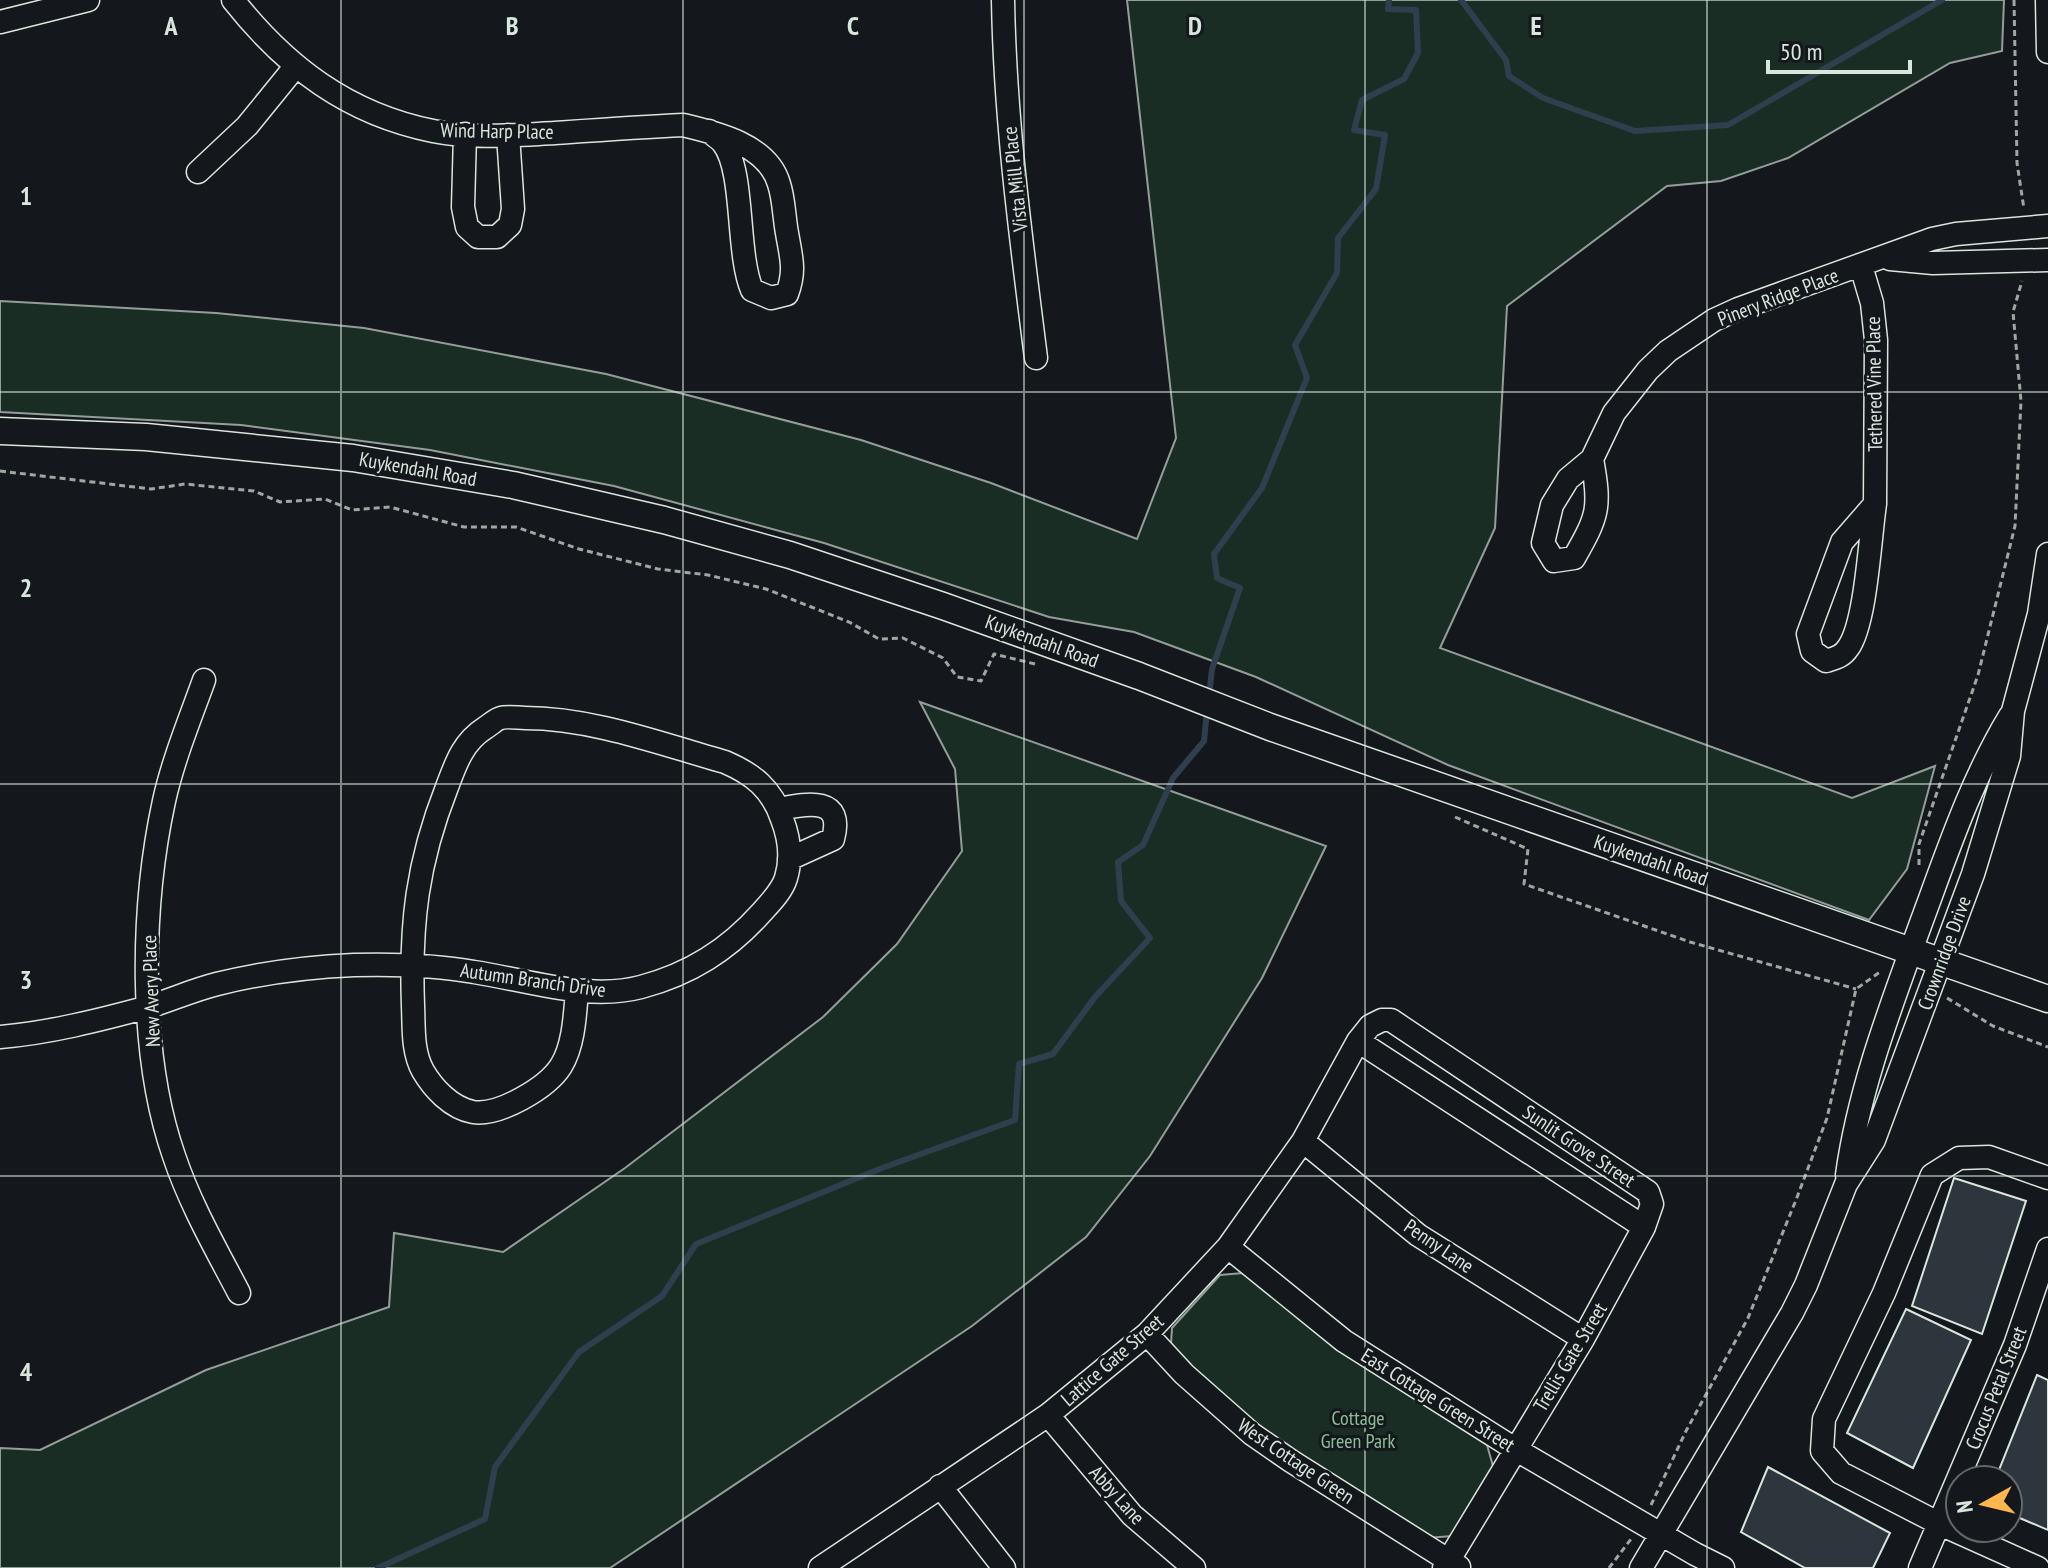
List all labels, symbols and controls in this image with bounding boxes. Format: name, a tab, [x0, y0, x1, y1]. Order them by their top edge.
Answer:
text: A	[163, 9, 178, 42]
text: B	[506, 9, 519, 42]
text: C	[847, 9, 859, 42]
text: D	[1188, 9, 1202, 42]
text: E	[1530, 9, 1542, 42]
scale bar	[1768, 24, 1910, 74]
text: 50 m	[1780, 36, 1822, 67]
street label: Wind Harp Place	[440, 117, 554, 145]
street label: Vista Mill Place	[997, 125, 1034, 234]
text: 1	[20, 179, 32, 212]
street label: Pinery Ridge Place	[1714, 262, 1842, 332]
street label: Tethered Vine Place	[1860, 316, 1888, 452]
street label: Kuykendahl Road	[357, 446, 479, 492]
text: 2	[20, 571, 32, 604]
street label: Kuykendahl Road	[982, 608, 1102, 674]
street label: Kuykendahl Road	[1591, 828, 1711, 892]
street label: Crownridge Drive	[1911, 892, 1977, 1014]
street label: New Avery Place	[136, 934, 166, 1048]
street label: Autumn Branch Drive	[459, 957, 607, 1003]
text: 3	[20, 963, 32, 996]
street label: Sunlit Grove Street	[1518, 1099, 1641, 1193]
street label: Penny Lane	[1399, 1213, 1479, 1279]
street label: Trellis Gate Street	[1527, 1297, 1613, 1416]
street label: Lattice Gate Street	[1055, 1308, 1169, 1412]
street label: Crocus Petal Street	[1960, 1322, 2033, 1453]
street label: East Cottage Green Street	[1356, 1342, 1520, 1458]
text: 4	[20, 1355, 33, 1388]
park label: Cottage Green Park	[1321, 1405, 1395, 1454]
street label: West Cottage Green	[1233, 1412, 1359, 1510]
street label: Abby Lane	[1084, 1460, 1150, 1530]
north arrow	[1944, 1464, 2024, 1544]
text: N	[1950, 1499, 1979, 1515]

